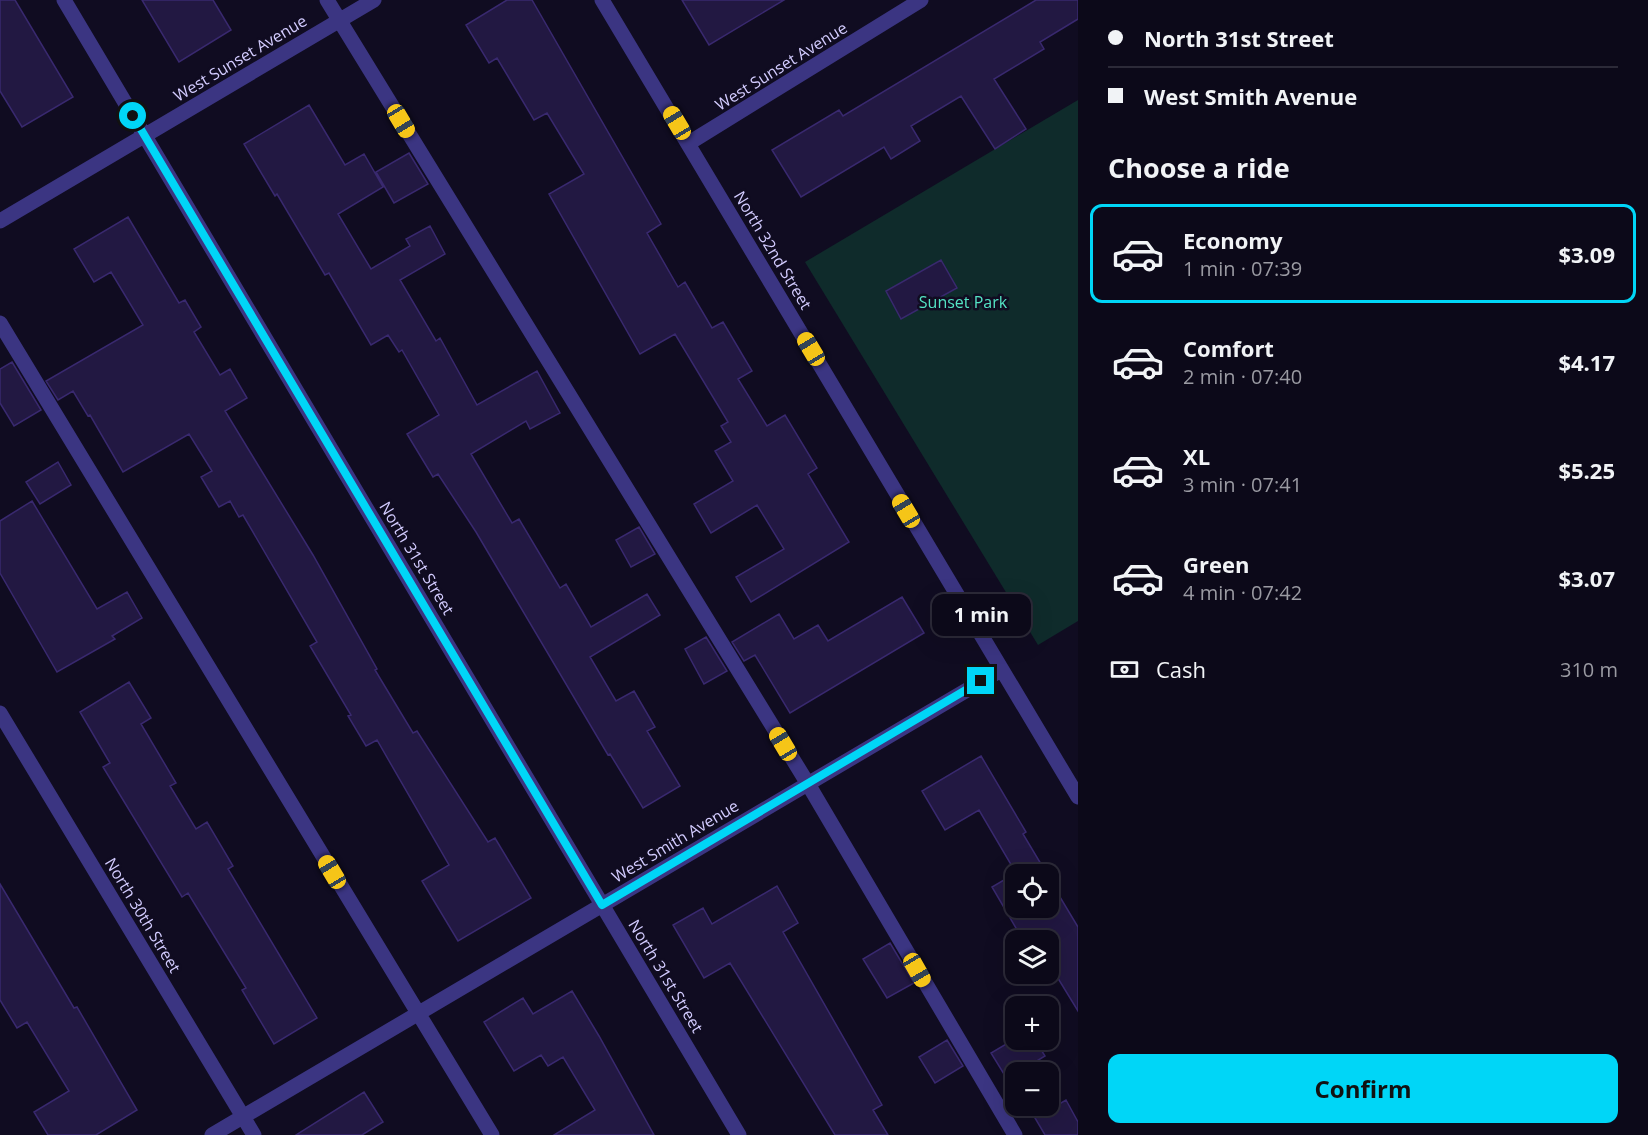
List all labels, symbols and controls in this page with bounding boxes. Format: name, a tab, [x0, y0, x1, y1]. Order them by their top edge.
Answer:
street label: West Sunset Avenue	[169, 9, 311, 107]
street label: West Sunset Avenue	[711, 16, 851, 116]
text: North 31st Street	[1144, 23, 1334, 53]
text: West Smith Avenue	[1144, 81, 1357, 111]
car	[384, 101, 418, 141]
route start	[119, 102, 146, 129]
car	[660, 103, 694, 143]
text: Choose a ride	[1108, 149, 1290, 186]
street label: North 32nd Street	[729, 187, 817, 314]
text: Economy	[1183, 225, 1282, 255]
icon: car	[1111, 227, 1165, 281]
text: $3.09	[1558, 239, 1615, 269]
text: 1 min · 07:39	[1183, 255, 1302, 282]
park label: Sunset Park	[919, 291, 1008, 313]
car	[794, 329, 828, 369]
text: Comfort	[1183, 333, 1274, 363]
icon: car	[1111, 335, 1165, 389]
text: $4.17	[1558, 347, 1615, 377]
text: 2 min · 07:40	[1183, 363, 1302, 390]
text: XL	[1183, 441, 1210, 471]
icon: car	[1111, 443, 1165, 497]
text: $5.25	[1558, 455, 1615, 485]
text: 3 min · 07:41	[1183, 471, 1302, 498]
car	[889, 491, 923, 531]
street label: North 31st Street	[375, 497, 460, 619]
text: Green	[1183, 549, 1249, 579]
icon: car	[1111, 551, 1165, 605]
text: $3.07	[1558, 563, 1615, 593]
text: 4 min · 07:42	[1183, 579, 1302, 606]
callout: 1 min	[932, 594, 1030, 636]
text: 1 min	[954, 601, 1009, 628]
icon: cash	[1108, 653, 1141, 686]
text: Cash	[1156, 654, 1206, 684]
text: 310 m	[1560, 656, 1618, 683]
route end	[967, 667, 994, 694]
car	[766, 724, 800, 764]
street label: West Smith Avenue	[608, 794, 742, 888]
car	[315, 852, 349, 892]
street label: North 30th Street	[100, 853, 186, 977]
map controls	[1005, 864, 1059, 1116]
button: locate	[1005, 864, 1059, 918]
street label: North 31st Street	[624, 915, 709, 1037]
button: layers	[1005, 930, 1059, 984]
car	[900, 950, 934, 990]
button: +	[1005, 996, 1059, 1050]
button: Confirm	[1108, 1054, 1618, 1123]
button: −	[1005, 1062, 1059, 1116]

